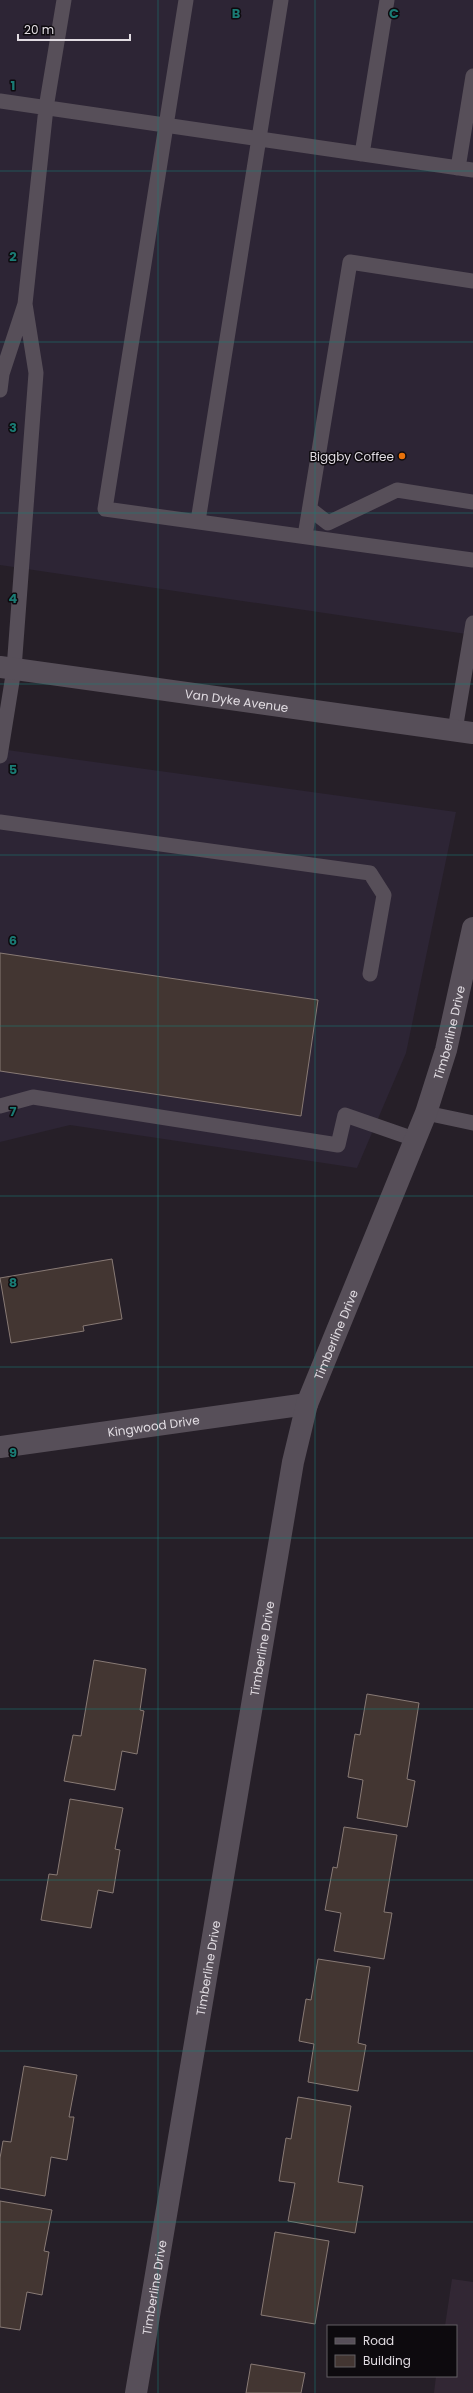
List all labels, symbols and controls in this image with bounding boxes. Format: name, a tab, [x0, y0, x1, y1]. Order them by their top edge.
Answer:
text: B	[232, 4, 241, 23]
text: C	[389, 4, 399, 23]
scale bar	[18, 16, 130, 42]
text: 20 m	[24, 21, 54, 38]
text: 1	[11, 76, 15, 95]
text: 2	[9, 247, 17, 266]
text: 3	[9, 418, 17, 437]
place label: Biggby Coffee	[310, 448, 394, 465]
marker: Biggby Coffee	[397, 451, 407, 461]
text: 4	[9, 589, 18, 608]
street label: Van Dyke Avenue	[184, 684, 290, 716]
text: 5	[9, 760, 17, 779]
text: 6	[9, 931, 17, 950]
street label: Timberline Drive	[429, 984, 469, 1082]
text: 7	[10, 1102, 17, 1121]
text: 8	[9, 1273, 17, 1292]
street label: Timberline Drive	[309, 1287, 362, 1382]
street label: Kingwood Drive	[106, 1411, 201, 1440]
text: 9	[9, 1443, 17, 1462]
street label: Timberline Drive	[245, 1600, 278, 1697]
street label: Timberline Drive	[191, 1919, 224, 2017]
street label: Timberline Drive	[137, 2239, 170, 2336]
legend	[327, 2325, 457, 2377]
text: Road	[363, 2332, 394, 2349]
text: Building	[363, 2352, 411, 2369]

